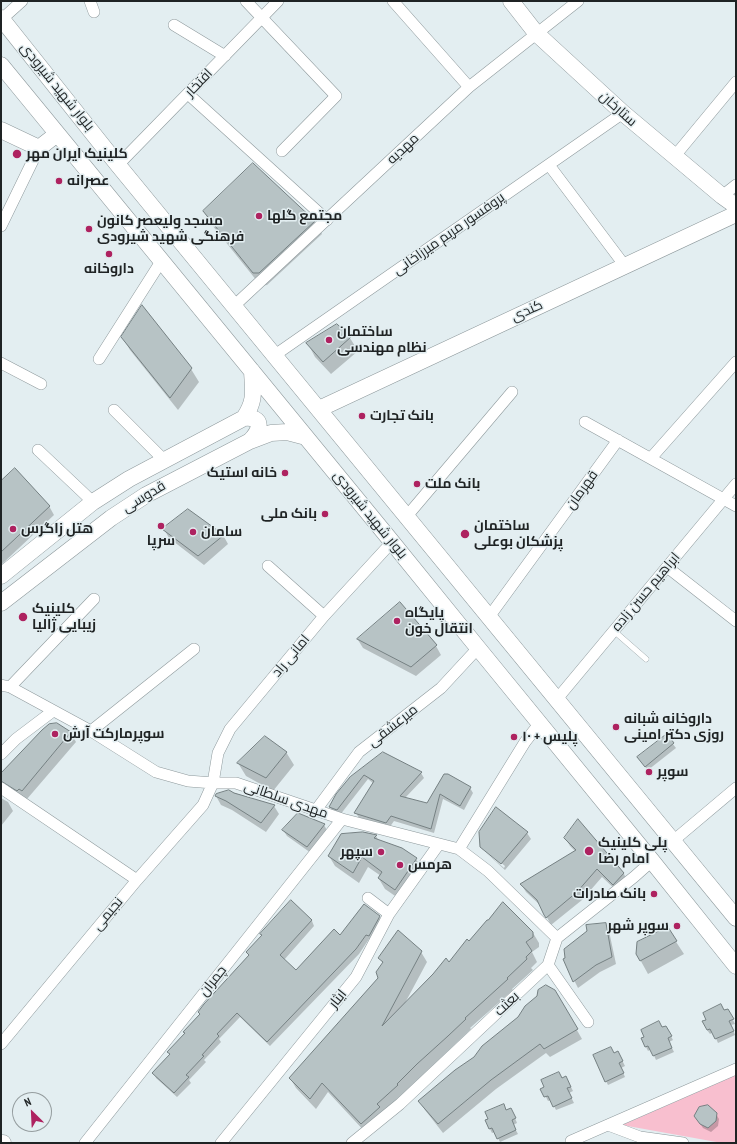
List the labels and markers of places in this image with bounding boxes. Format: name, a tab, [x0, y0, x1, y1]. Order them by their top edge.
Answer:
place label: کلینیک ایران مهر	[26, 146, 128, 162]
marker: کلینیک ایران مهر	[11, 148, 23, 160]
place label: عصرانه	[67, 173, 109, 189]
marker: عصرانه	[54, 176, 64, 186]
place label: مجتمع گلها	[267, 208, 342, 224]
marker: مجتمع گلها	[254, 211, 264, 221]
place label: مسجد ولیعصر کانون فرهنگی شهید شیرودی	[97, 213, 244, 246]
marker: مسجد ولیعصر کانون فرهنگی شهید شیرودی	[84, 224, 94, 234]
marker: داروخانه	[104, 249, 114, 259]
place label: داروخانه	[84, 261, 134, 277]
place label: ساختمان نظام مهندسی	[337, 324, 427, 356]
marker: ساختمان نظام مهندسی	[324, 335, 334, 345]
place label: بانک تجارت	[370, 408, 434, 424]
marker: بانک تجارت	[357, 411, 367, 421]
place label: خانه استیک	[207, 465, 277, 481]
marker: خانه استیک	[280, 468, 290, 478]
place label: بانک ملت	[425, 476, 480, 492]
marker: بانک ملت	[412, 479, 422, 489]
place label: بانک ملی	[261, 506, 317, 522]
marker: بانک ملی	[320, 509, 330, 519]
place label: ساختمان پزشکان بوعلی	[474, 518, 563, 550]
place label: هتل زاگرس	[21, 521, 93, 537]
marker: سرپا	[156, 521, 166, 531]
marker: هتل زاگرس	[8, 524, 18, 534]
place label: سامان	[201, 524, 242, 540]
marker: سامان	[188, 527, 198, 537]
marker: ساختمان پزشکان بوعلی	[459, 528, 471, 540]
place label: سرپا	[147, 533, 175, 549]
place label: کلینیک زیبایی ژالیا	[32, 601, 96, 634]
place label: پایگاه انتقال خون	[405, 605, 473, 638]
marker: کلینیک زیبایی ژالیا	[17, 611, 29, 623]
marker: پایگاه انتقال خون	[392, 616, 402, 626]
place label: داروخانه شبانه روزی دکتر امینی	[624, 711, 724, 744]
marker: داروخانه شبانه روزی دکتر امینی	[611, 722, 621, 732]
place label: سوپرمارکت آرش	[63, 726, 164, 742]
marker: سوپرمارکت آرش	[50, 729, 60, 739]
place label: پلیس + ۱۰	[522, 729, 578, 745]
marker: پلیس + ۱۰	[509, 732, 519, 742]
place label: سوپر	[657, 764, 689, 780]
marker: سوپر	[644, 767, 654, 777]
place label: پلی کلینیک امام رضا	[598, 835, 667, 868]
place label: سپهر	[340, 844, 373, 860]
marker: پلی کلینیک امام رضا	[583, 845, 595, 857]
marker: سپهر	[376, 847, 386, 857]
place label: هرمس	[408, 857, 452, 873]
marker: هرمس	[395, 860, 405, 870]
place label: بانک صادرات	[573, 886, 646, 902]
marker: بانک صادرات	[649, 889, 659, 899]
place label: سوپر شهر	[607, 918, 669, 934]
marker: سوپر شهر	[672, 921, 682, 931]

